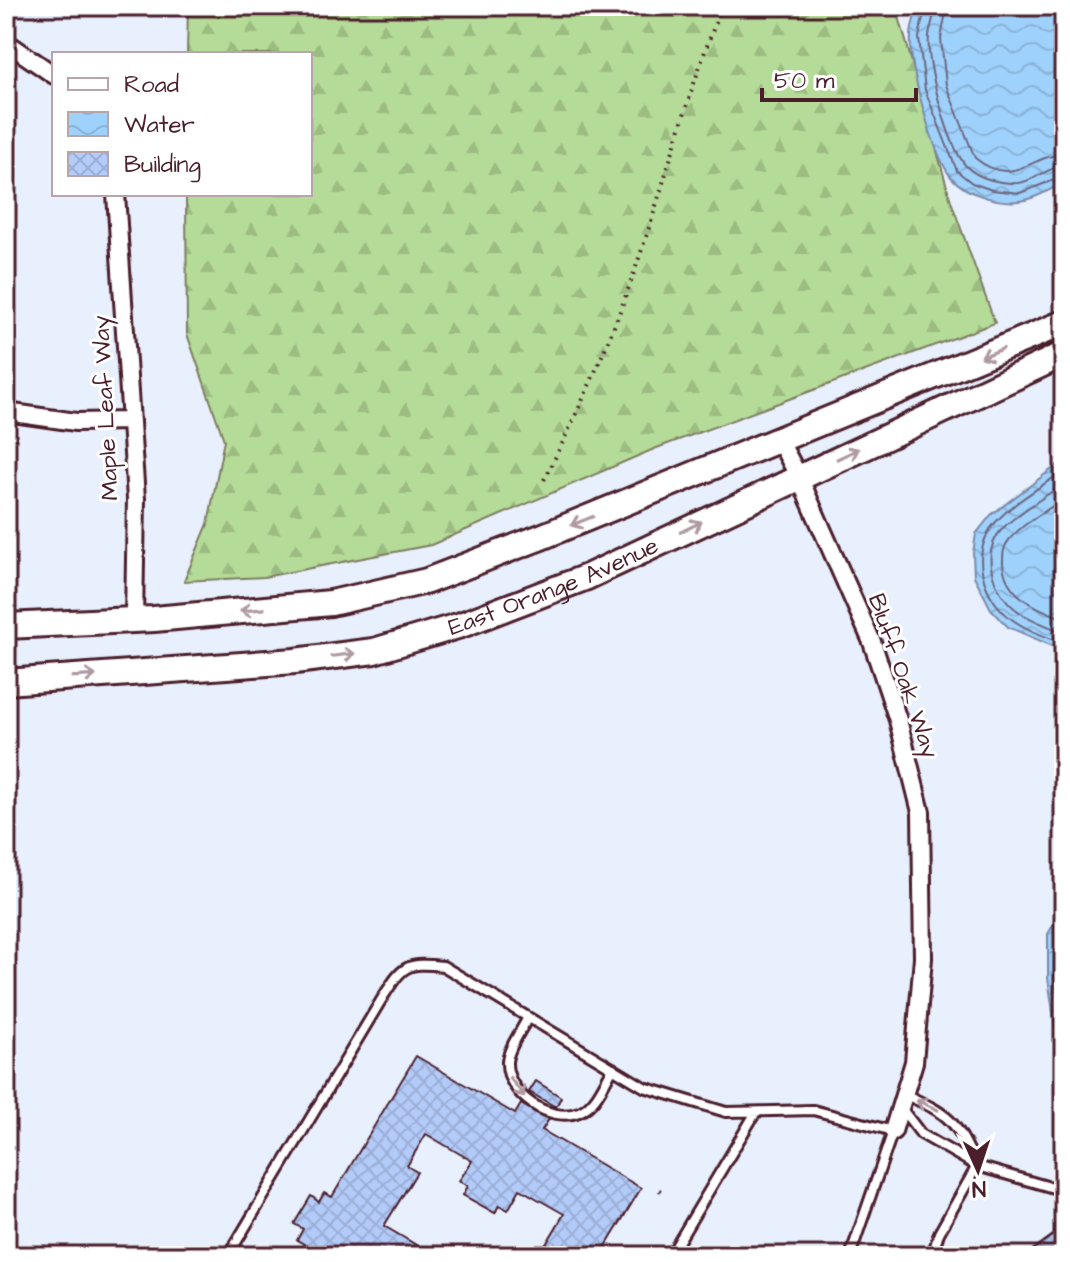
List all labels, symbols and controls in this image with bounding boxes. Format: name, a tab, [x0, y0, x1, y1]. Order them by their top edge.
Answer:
legend	[52, 52, 312, 196]
scale bar	[762, 52, 916, 102]
text: 50 m	[774, 64, 835, 98]
text: Road	[124, 68, 179, 102]
text: Water	[124, 108, 195, 142]
text: Building	[124, 148, 201, 183]
street label: Maple Leaf Way	[84, 314, 129, 501]
one-way arrow	[980, 346, 1005, 361]
one-way arrow	[836, 446, 860, 461]
one-way arrow	[570, 515, 594, 529]
one-way arrow	[678, 519, 702, 534]
street label: East Orange Avenue	[444, 529, 664, 645]
street label: Bluff Oak Way	[858, 589, 947, 763]
one-way arrow	[239, 603, 265, 618]
one-way arrow	[329, 648, 356, 663]
one-way arrow	[70, 668, 97, 683]
one-way arrow	[509, 1076, 526, 1097]
one-way arrow	[916, 1096, 940, 1111]
north arrow	[938, 1130, 1018, 1210]
text: N	[971, 1173, 987, 1204]

